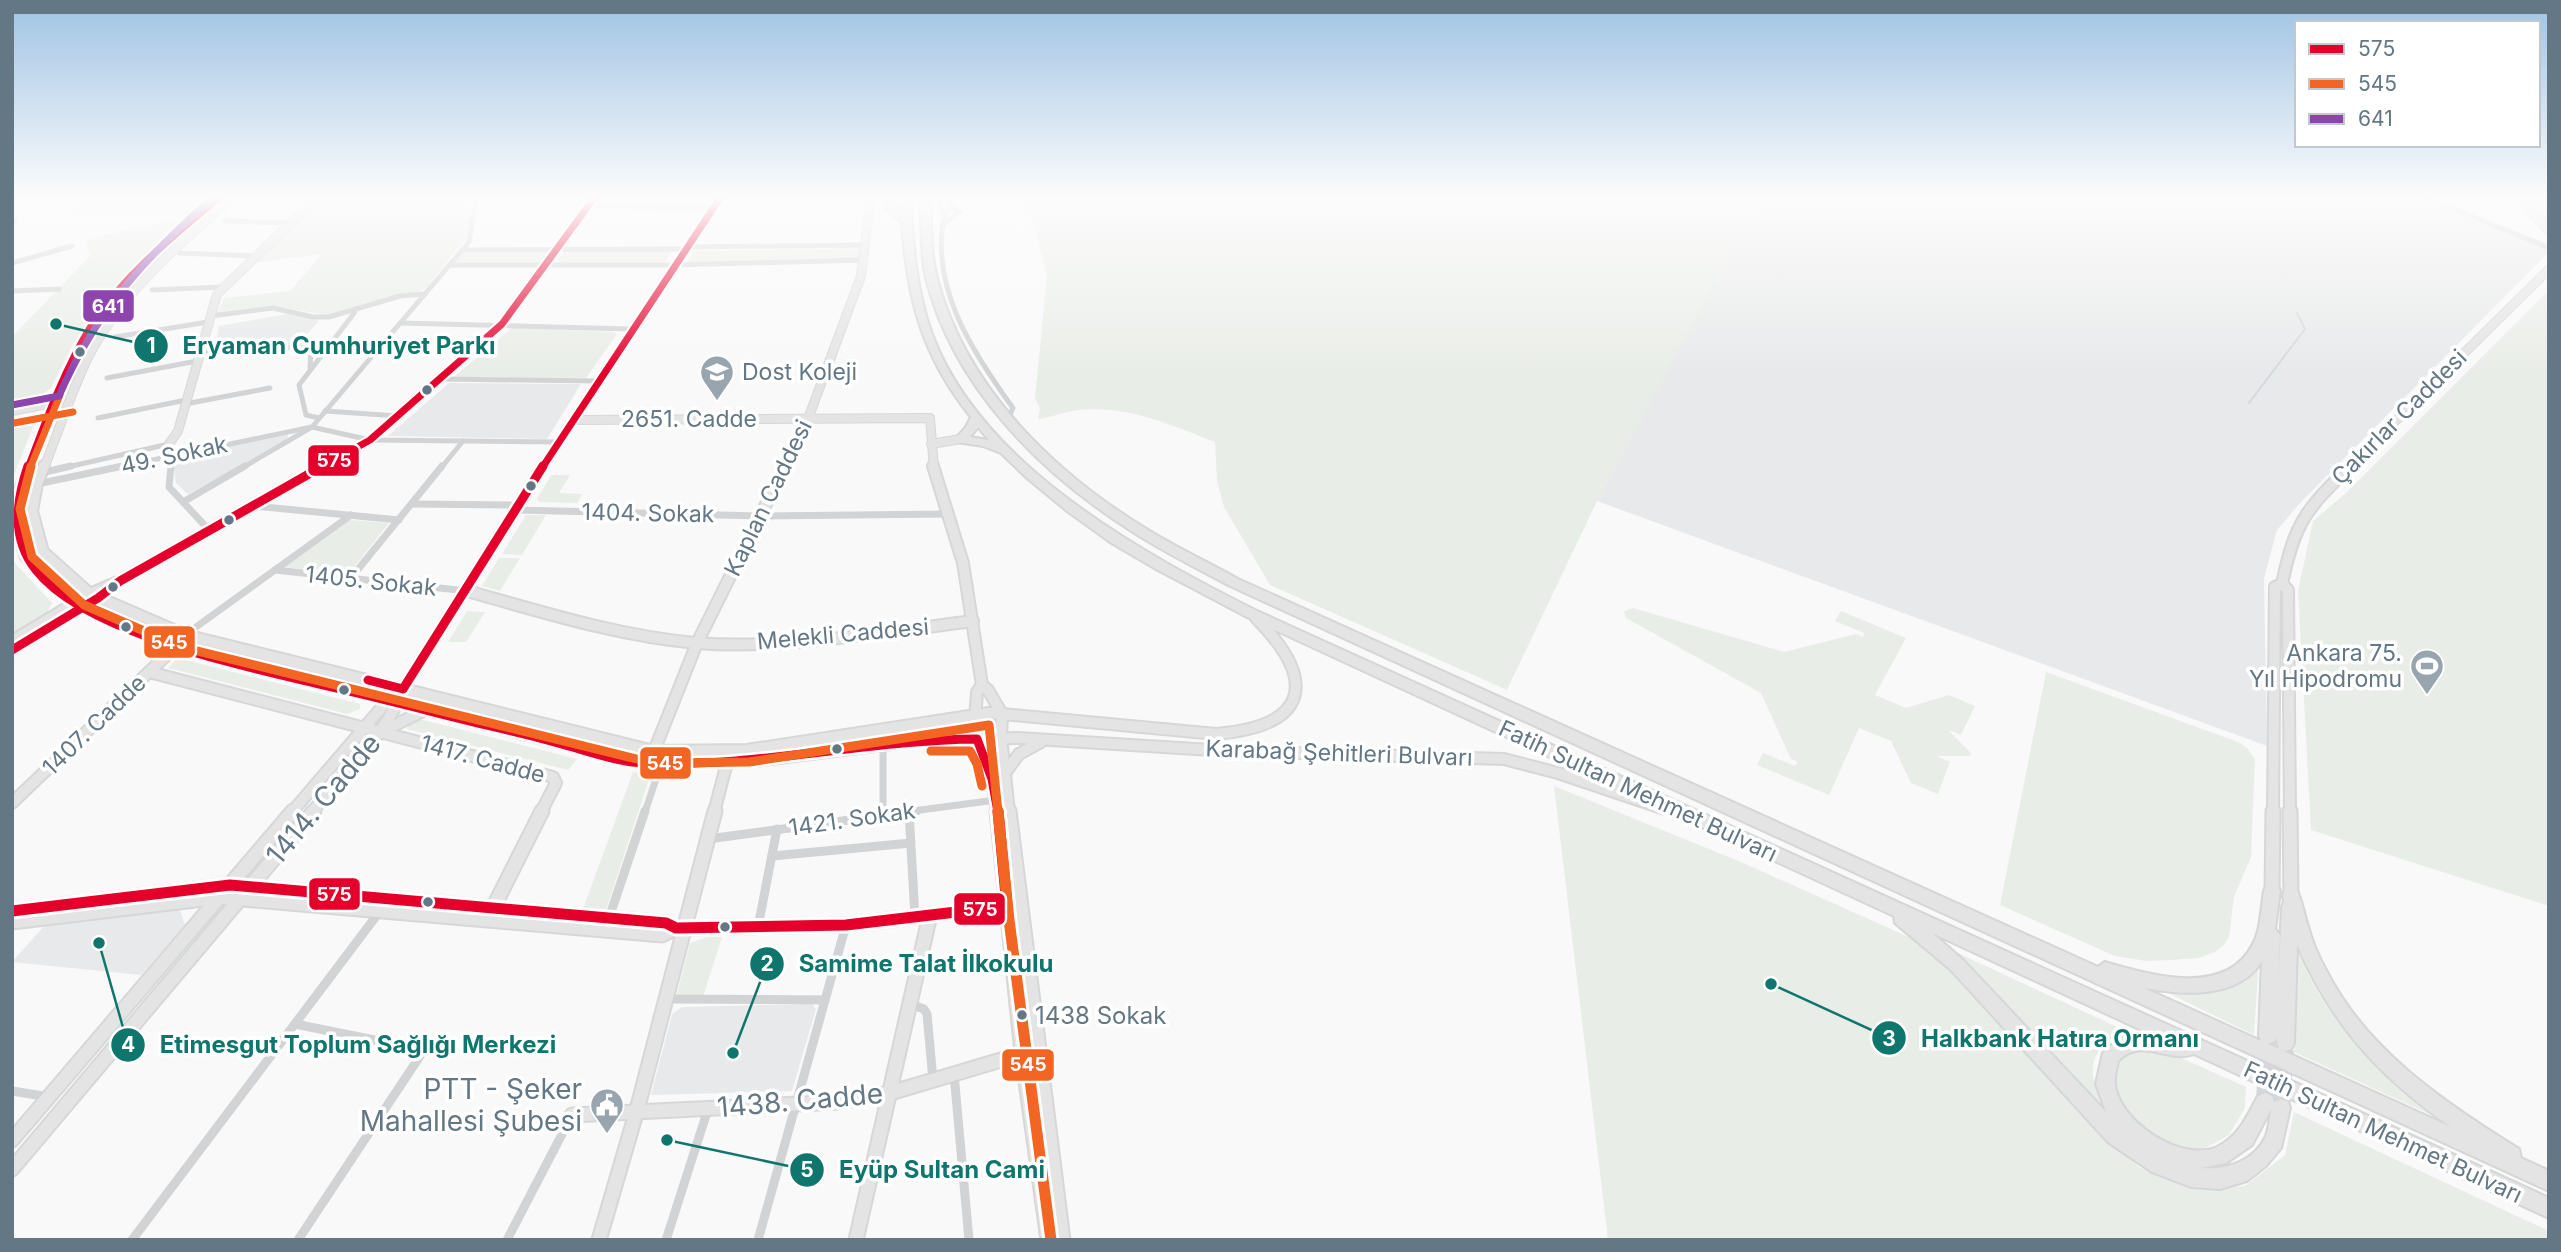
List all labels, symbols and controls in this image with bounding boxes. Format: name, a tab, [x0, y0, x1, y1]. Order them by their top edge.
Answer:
legend	[2295, 21, 2540, 147]
text: 575	[2358, 36, 2395, 61]
text: 545	[2358, 71, 2397, 96]
text: 641	[2358, 106, 2393, 131]
line badge: 641	[82, 289, 135, 323]
text: 641	[92, 295, 124, 318]
callout: Eryaman Cumhuriyet Parkı	[134, 323, 510, 368]
text: Eryaman Cumhuriyet Parkı	[183, 331, 495, 360]
text: 1	[146, 333, 156, 358]
street label: Çakırlar Caddesi	[2326, 344, 2472, 490]
unlabelled marker	[73, 345, 87, 359]
school or university icon: Dost Koleji	[698, 353, 736, 402]
place label: Dost Koleji	[742, 358, 857, 386]
unlabelled marker	[420, 383, 434, 397]
street label: 2651. Cadde	[621, 405, 757, 433]
street label: Kaplan Caddesi	[718, 415, 818, 581]
street label: 49. Sokak	[118, 430, 230, 480]
line badge: 575	[307, 444, 360, 477]
text: 575	[316, 449, 352, 472]
unlabelled marker	[524, 479, 538, 493]
street label: 1404. Sokak	[581, 498, 715, 528]
unlabelled marker	[222, 513, 236, 527]
street label: 1405. Sokak	[304, 560, 438, 602]
unlabelled marker	[106, 580, 120, 594]
street label: Melekli Caddesi	[756, 613, 930, 655]
unlabelled marker	[119, 620, 133, 634]
line badge: 545	[143, 625, 196, 659]
text: 545	[150, 631, 188, 654]
place label: Ankara 75. Yıl Hipodromu	[2249, 639, 2402, 693]
sports icon: Ankara 75. Yıl Hipodromu	[2408, 647, 2446, 696]
street label: 1407. Cadde	[37, 669, 151, 781]
unlabelled marker	[337, 683, 351, 697]
street label: Fatih Sultan Mehmet Bulvarı	[1494, 714, 1782, 868]
street label: 1414. Cadde	[258, 727, 388, 871]
street label: 1417. Cadde	[418, 729, 548, 789]
street label: Karabağ Şehitleri Bulvarı	[1205, 734, 1473, 772]
unlabelled marker	[830, 742, 844, 756]
line badge: 545	[639, 746, 692, 780]
text: 545	[646, 752, 684, 775]
street label: 1421. Sokak	[787, 796, 917, 842]
line badge: 575	[308, 877, 361, 911]
text: 575	[316, 883, 352, 906]
line badge: 575	[953, 892, 1006, 926]
unlabelled marker	[421, 895, 435, 909]
text: 575	[962, 898, 998, 921]
unlabelled marker	[718, 920, 732, 934]
callout: Samime Talat İlkokulu	[749, 942, 1067, 987]
text: Samime Talat İlkokulu	[799, 948, 1053, 978]
text: 2	[760, 951, 774, 976]
place label: 1438 Sokak	[1035, 1001, 1166, 1030]
marker: 1438 Sokak	[1015, 1008, 1029, 1022]
callout: Halkbank Hatıra Ormanı	[1872, 1016, 2213, 1061]
callout: Etimesgut Toplum Sağlığı Merkezi	[111, 1022, 570, 1067]
text: Halkbank Hatıra Ormanı	[1921, 1024, 2199, 1053]
text: 3	[1882, 1026, 1896, 1051]
text: Etimesgut Toplum Sağlığı Merkezi	[160, 1030, 556, 1059]
text: 4	[121, 1032, 135, 1057]
line badge: 545	[1001, 1048, 1055, 1082]
text: 545	[1009, 1053, 1047, 1076]
street label: Fatih Sultan Mehmet Bulvarı	[2239, 1055, 2527, 1209]
place label: PTT - Şeker Mahallesi Şubesi	[360, 1072, 582, 1138]
street label: 1438. Cadde	[716, 1076, 884, 1124]
public building icon: PTT - Şeker Mahallesi Şubesi	[588, 1086, 626, 1135]
callout: Eyüp Sultan Cami	[790, 1148, 1059, 1193]
text: Eyüp Sultan Cami	[839, 1155, 1045, 1184]
text: 5	[800, 1157, 814, 1182]

